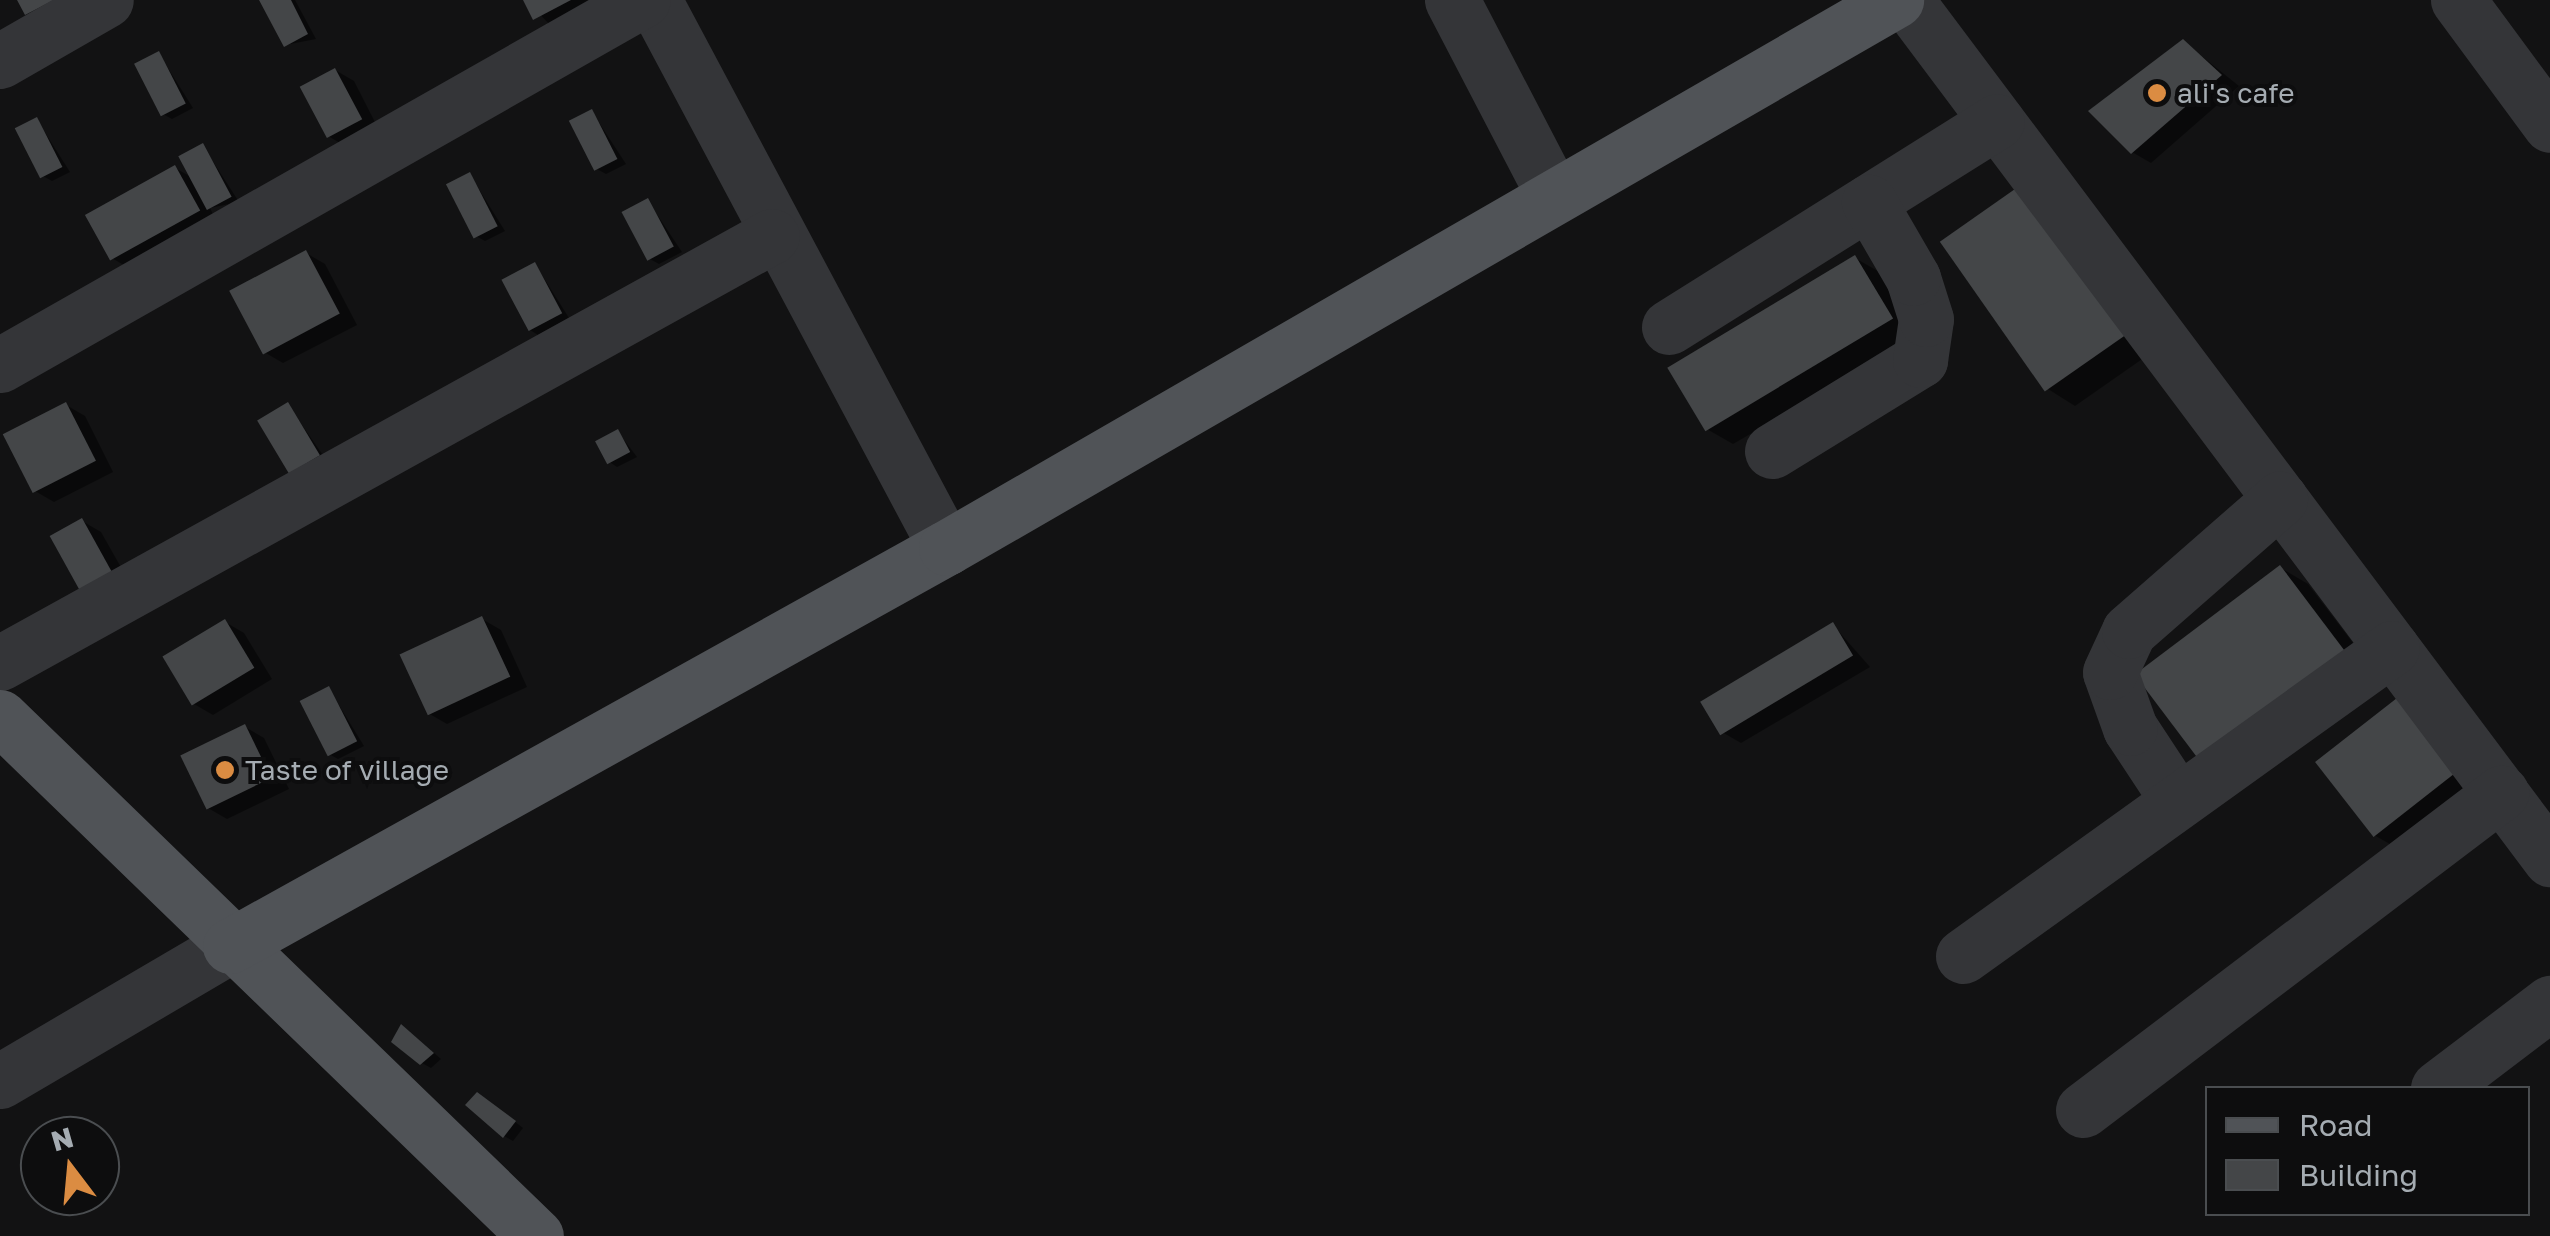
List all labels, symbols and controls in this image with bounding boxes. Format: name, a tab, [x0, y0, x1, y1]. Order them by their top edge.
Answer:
place label: ali's cafe	[2177, 76, 2295, 110]
marker: ali's cafe	[2146, 82, 2168, 104]
place label: Taste of village	[245, 753, 449, 787]
marker: Taste of village	[214, 759, 236, 781]
legend	[2205, 1086, 2530, 1216]
text: Road	[2299, 1107, 2373, 1143]
north arrow	[20, 1116, 120, 1216]
text: N	[47, 1120, 77, 1157]
text: Building	[2299, 1157, 2418, 1193]

